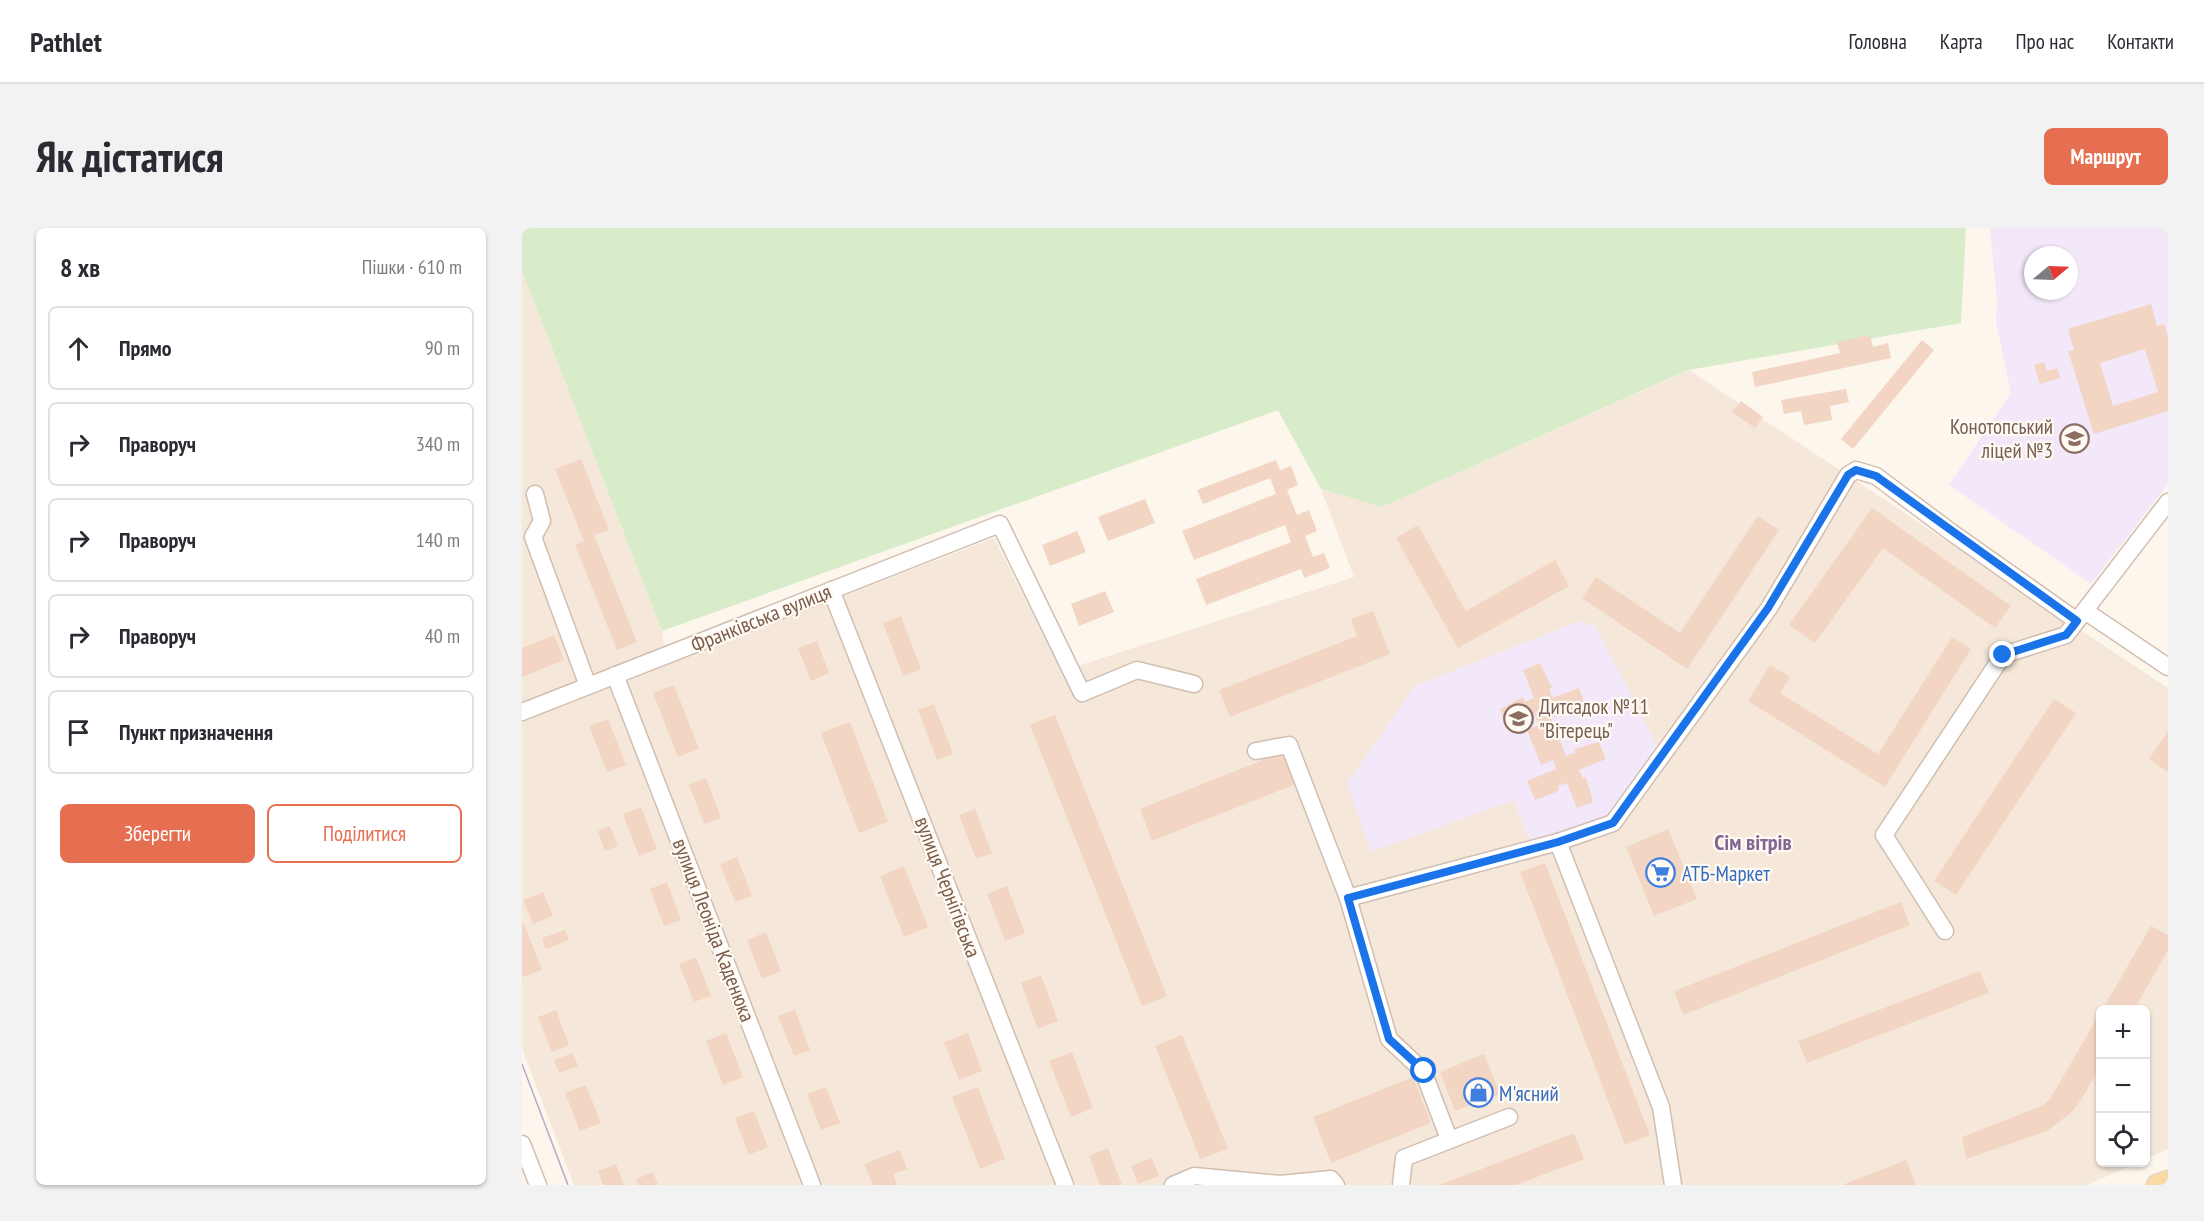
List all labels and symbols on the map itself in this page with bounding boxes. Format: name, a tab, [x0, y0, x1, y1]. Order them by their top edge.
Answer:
north arrow	[2024, 246, 2078, 300]
place label: Конотопський ліцей №3	[1950, 413, 2053, 464]
school or university icon: Конотопський ліцей №3	[2058, 422, 2090, 454]
street label: Франківська вулиця	[687, 578, 835, 658]
route end	[1989, 641, 2015, 667]
place label: Дитсадок №11 "Вітерець"	[1539, 693, 1649, 744]
school or university icon: Дитсадок №11 "Вітерець"	[1502, 702, 1534, 734]
street label: вулиця Чернігівська	[909, 813, 987, 961]
district label: Сім вітрів	[1714, 828, 1792, 856]
street label: вулиця Леоніда Каденюка	[667, 835, 761, 1025]
supermarket icon: АТБ-Маркет	[1645, 857, 1677, 889]
place label: АТБ-Маркет	[1682, 860, 1770, 887]
route start	[1410, 1057, 1436, 1083]
shop icon: М'ясний	[1462, 1077, 1494, 1109]
place label: М'ясний	[1499, 1080, 1559, 1107]

